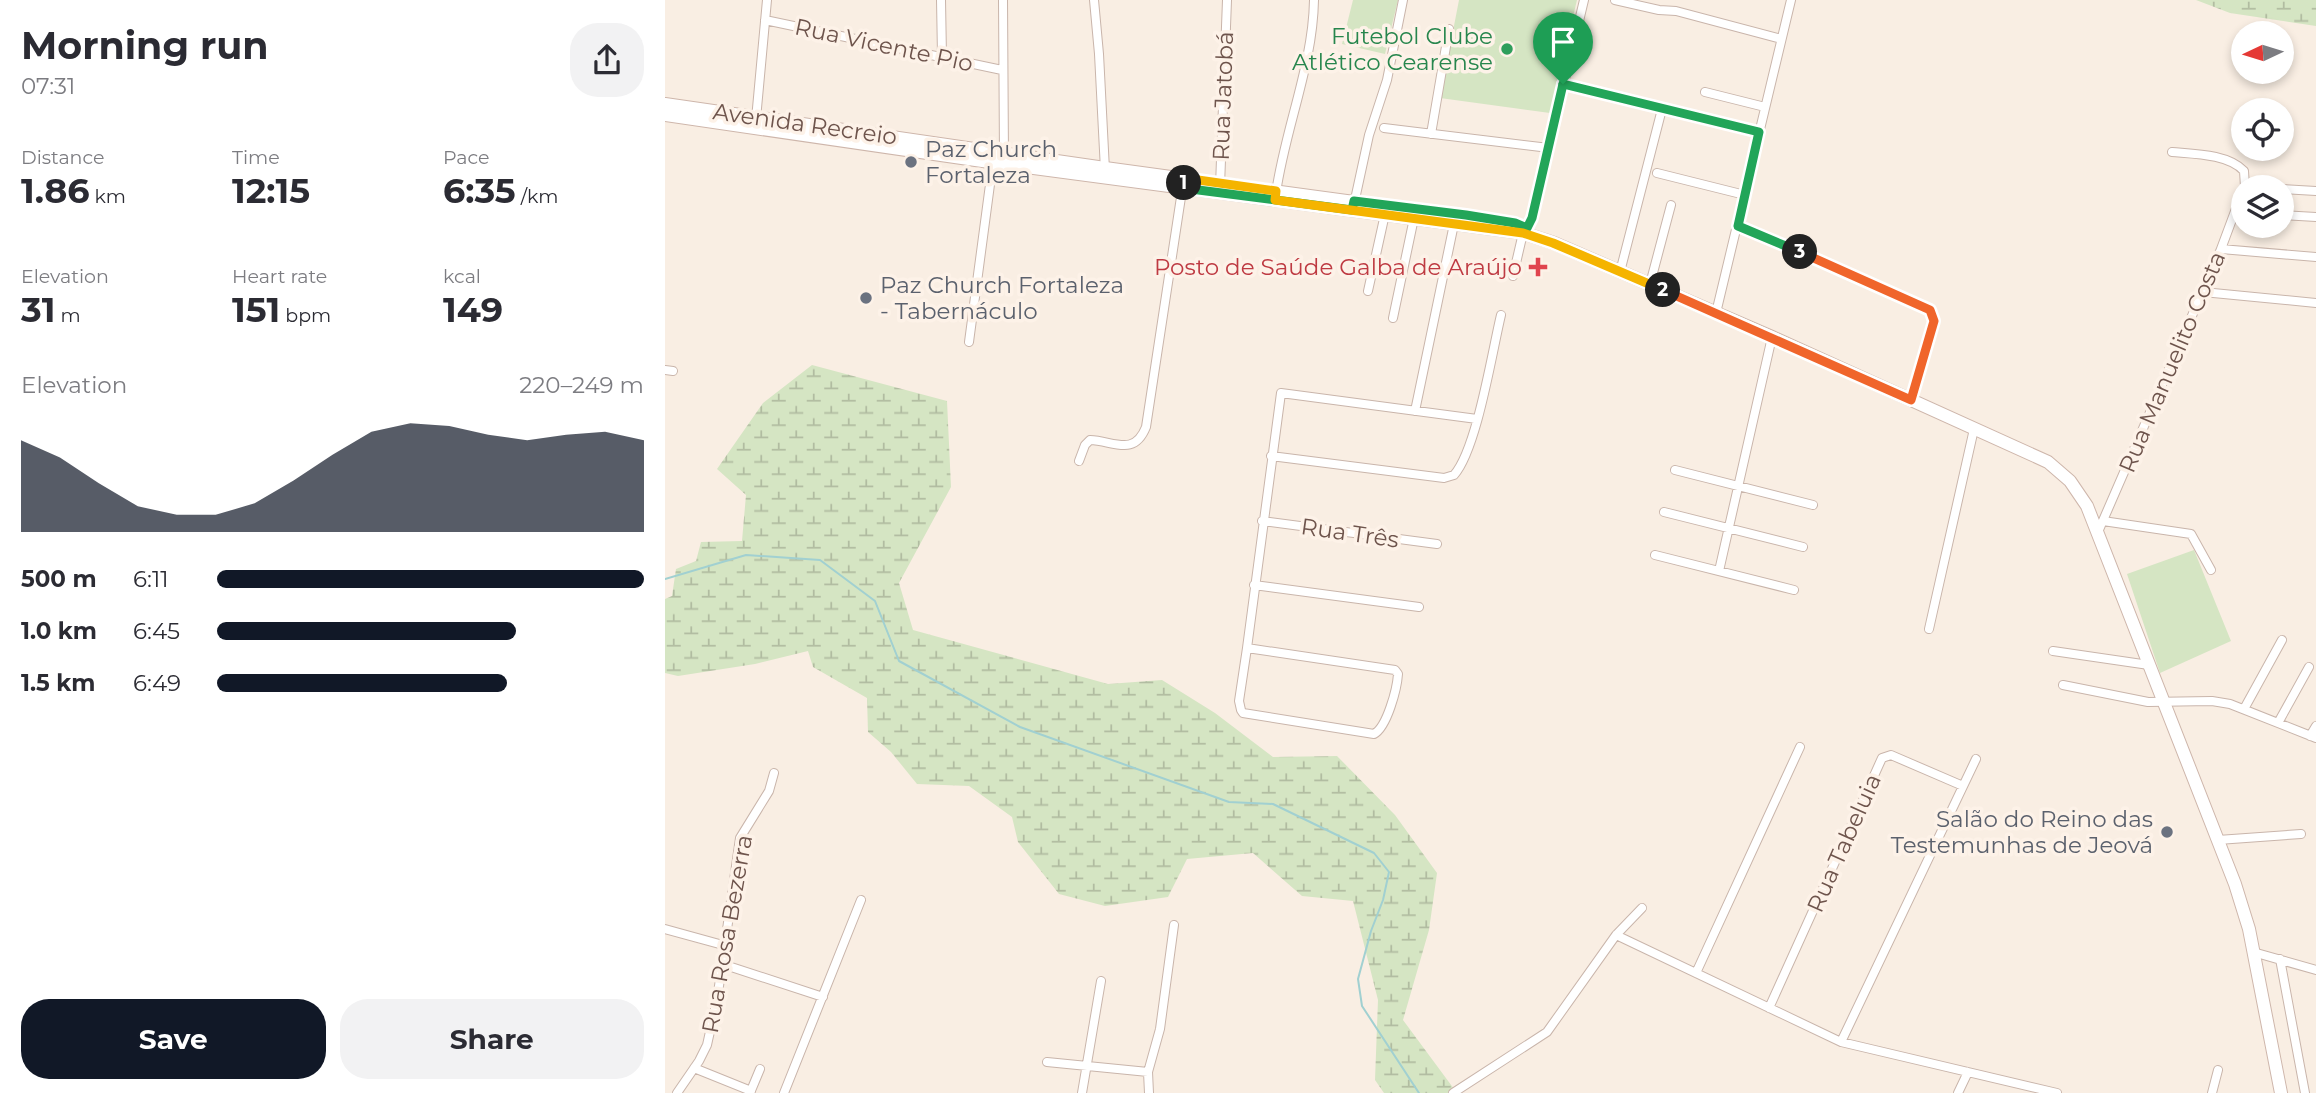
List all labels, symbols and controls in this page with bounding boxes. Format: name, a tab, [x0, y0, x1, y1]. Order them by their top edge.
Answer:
street label: Rua Vicente Pio	[792, 12, 976, 78]
pin	[1533, 12.0, 1593, 84]
north arrow	[2231, 21, 2294, 84]
map controls	[2231, 21, 2294, 238]
text: Morning run	[21, 22, 269, 69]
place label: Futebol Clube Atlético Cearense	[1292, 22, 1493, 76]
button: share	[570, 23, 644, 97]
icon: arrive	[1544, 23, 1582, 61]
street label: Rua Jatobá	[1207, 31, 1239, 161]
marker: Futebol Clube Atlético Cearense	[1499, 41, 1515, 57]
text: 07:31	[21, 72, 75, 100]
street label: Avenida Recreio	[711, 97, 899, 151]
button: locate	[2231, 98, 2294, 161]
place label: Paz Church Fortaleza	[925, 135, 1057, 189]
text: Distance	[21, 146, 104, 169]
text: Time	[232, 146, 280, 169]
text: Pace	[443, 146, 490, 169]
marker: Paz Church Fortaleza	[903, 154, 919, 170]
pin: 1	[1167, 166, 1201, 200]
text: 1.86	[21, 169, 90, 212]
text: 12:15	[232, 169, 310, 212]
text: 6:35	[443, 169, 516, 212]
text: 1	[1180, 171, 1187, 194]
button: layers	[2231, 175, 2294, 238]
text: km	[90, 185, 126, 208]
text: /km	[516, 185, 559, 208]
pin: 3	[1783, 234, 1817, 270]
text: 3	[1794, 240, 1805, 263]
street label: Rua Manuelito Costa	[2113, 247, 2231, 477]
place label: Posto de Saúde Galba de Araújo	[1154, 253, 1522, 281]
marker: Posto de Saúde Galba de Araújo	[1528, 257, 1548, 277]
text: Elevation	[21, 265, 109, 288]
text: Heart rate	[232, 265, 327, 288]
text: kcal	[443, 265, 481, 288]
place label: Paz Church Fortaleza - Tabernáculo	[880, 271, 1124, 325]
pin: 2	[1646, 272, 1681, 308]
text: 2	[1657, 278, 1668, 301]
text: 31	[21, 288, 55, 331]
text: 151	[232, 288, 280, 331]
text: 149	[443, 288, 503, 331]
marker: Paz Church Fortaleza - Tabernáculo	[858, 290, 874, 306]
text: m	[55, 304, 81, 327]
text: bpm	[280, 304, 331, 327]
text: Elevation	[21, 371, 127, 399]
text: 220–249 m	[519, 371, 644, 399]
street label: Rua Três	[1299, 512, 1401, 554]
text: 500 m	[21, 565, 97, 593]
text: 6:11	[133, 565, 169, 593]
text: 1.0 km	[21, 617, 97, 645]
text: 6:45	[133, 617, 180, 645]
text: 1.5 km	[21, 669, 95, 697]
text: 6:49	[133, 669, 181, 697]
street label: Rua Tabeluia	[1801, 769, 1887, 917]
place label: Salão do Reino das Testemunhas de Jeová	[1891, 805, 2153, 859]
marker: Salão do Reino das Testemunhas de Jeová	[2159, 824, 2175, 840]
street label: Rua Rosa Bezerra	[696, 833, 758, 1035]
button: Save	[21, 999, 326, 1079]
button: Share	[340, 999, 644, 1079]

